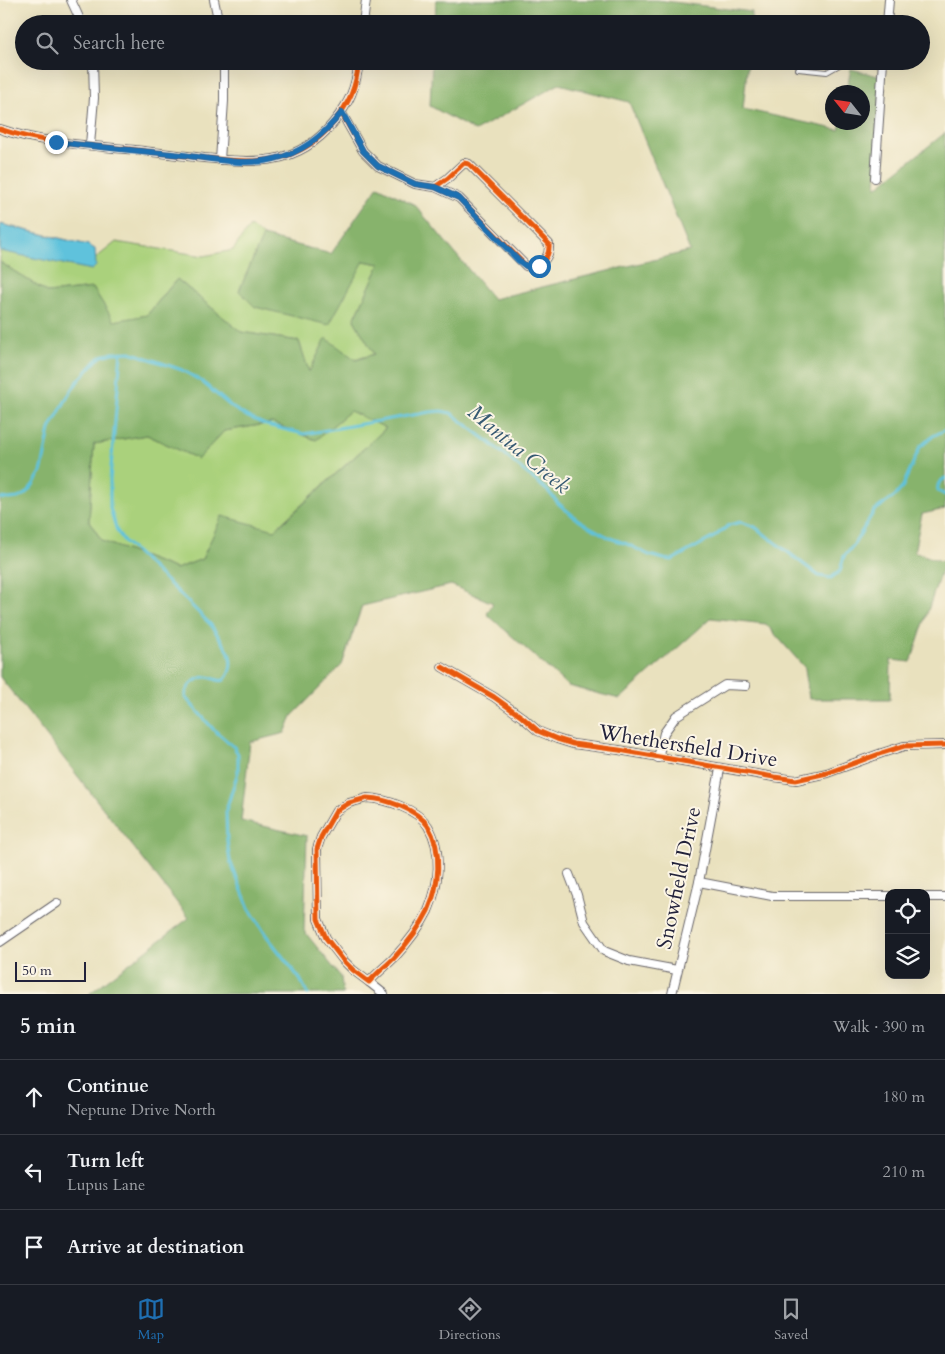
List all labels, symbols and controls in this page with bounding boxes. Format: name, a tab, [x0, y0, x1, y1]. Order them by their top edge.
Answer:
search box	[15, 15, 930, 70]
icon: search	[33, 29, 61, 57]
text: Search here	[73, 30, 165, 56]
north arrow	[825, 85, 870, 130]
route end	[45, 131, 68, 154]
route start	[528, 255, 551, 278]
water label: Mantua Creek	[461, 397, 577, 501]
street label: Whethersfield Drive	[595, 717, 780, 774]
street label: Snowfield Drive	[650, 804, 708, 952]
map controls	[885, 889, 930, 979]
button: locate	[885, 889, 930, 934]
button: layers	[885, 934, 930, 979]
scale bar	[15, 959, 86, 982]
text: 50 m	[22, 961, 52, 980]
text: 5 min	[20, 1012, 76, 1041]
text: Walk · 390 m	[833, 1016, 925, 1038]
text: Continue	[67, 1073, 149, 1099]
icon: ahead	[20, 1083, 48, 1111]
text: 180 m	[883, 1086, 925, 1108]
text: Neptune Drive North	[67, 1099, 216, 1121]
text: Turn left	[67, 1148, 144, 1174]
icon: left	[20, 1158, 48, 1186]
text: 210 m	[883, 1161, 925, 1183]
text: Lupus Lane	[67, 1174, 145, 1196]
icon: arrive	[20, 1233, 48, 1261]
text: Arrive at destination	[67, 1234, 244, 1260]
tab: Map	[137, 1295, 165, 1344]
tab: Directions	[439, 1295, 500, 1344]
tab: Saved	[774, 1295, 808, 1344]

